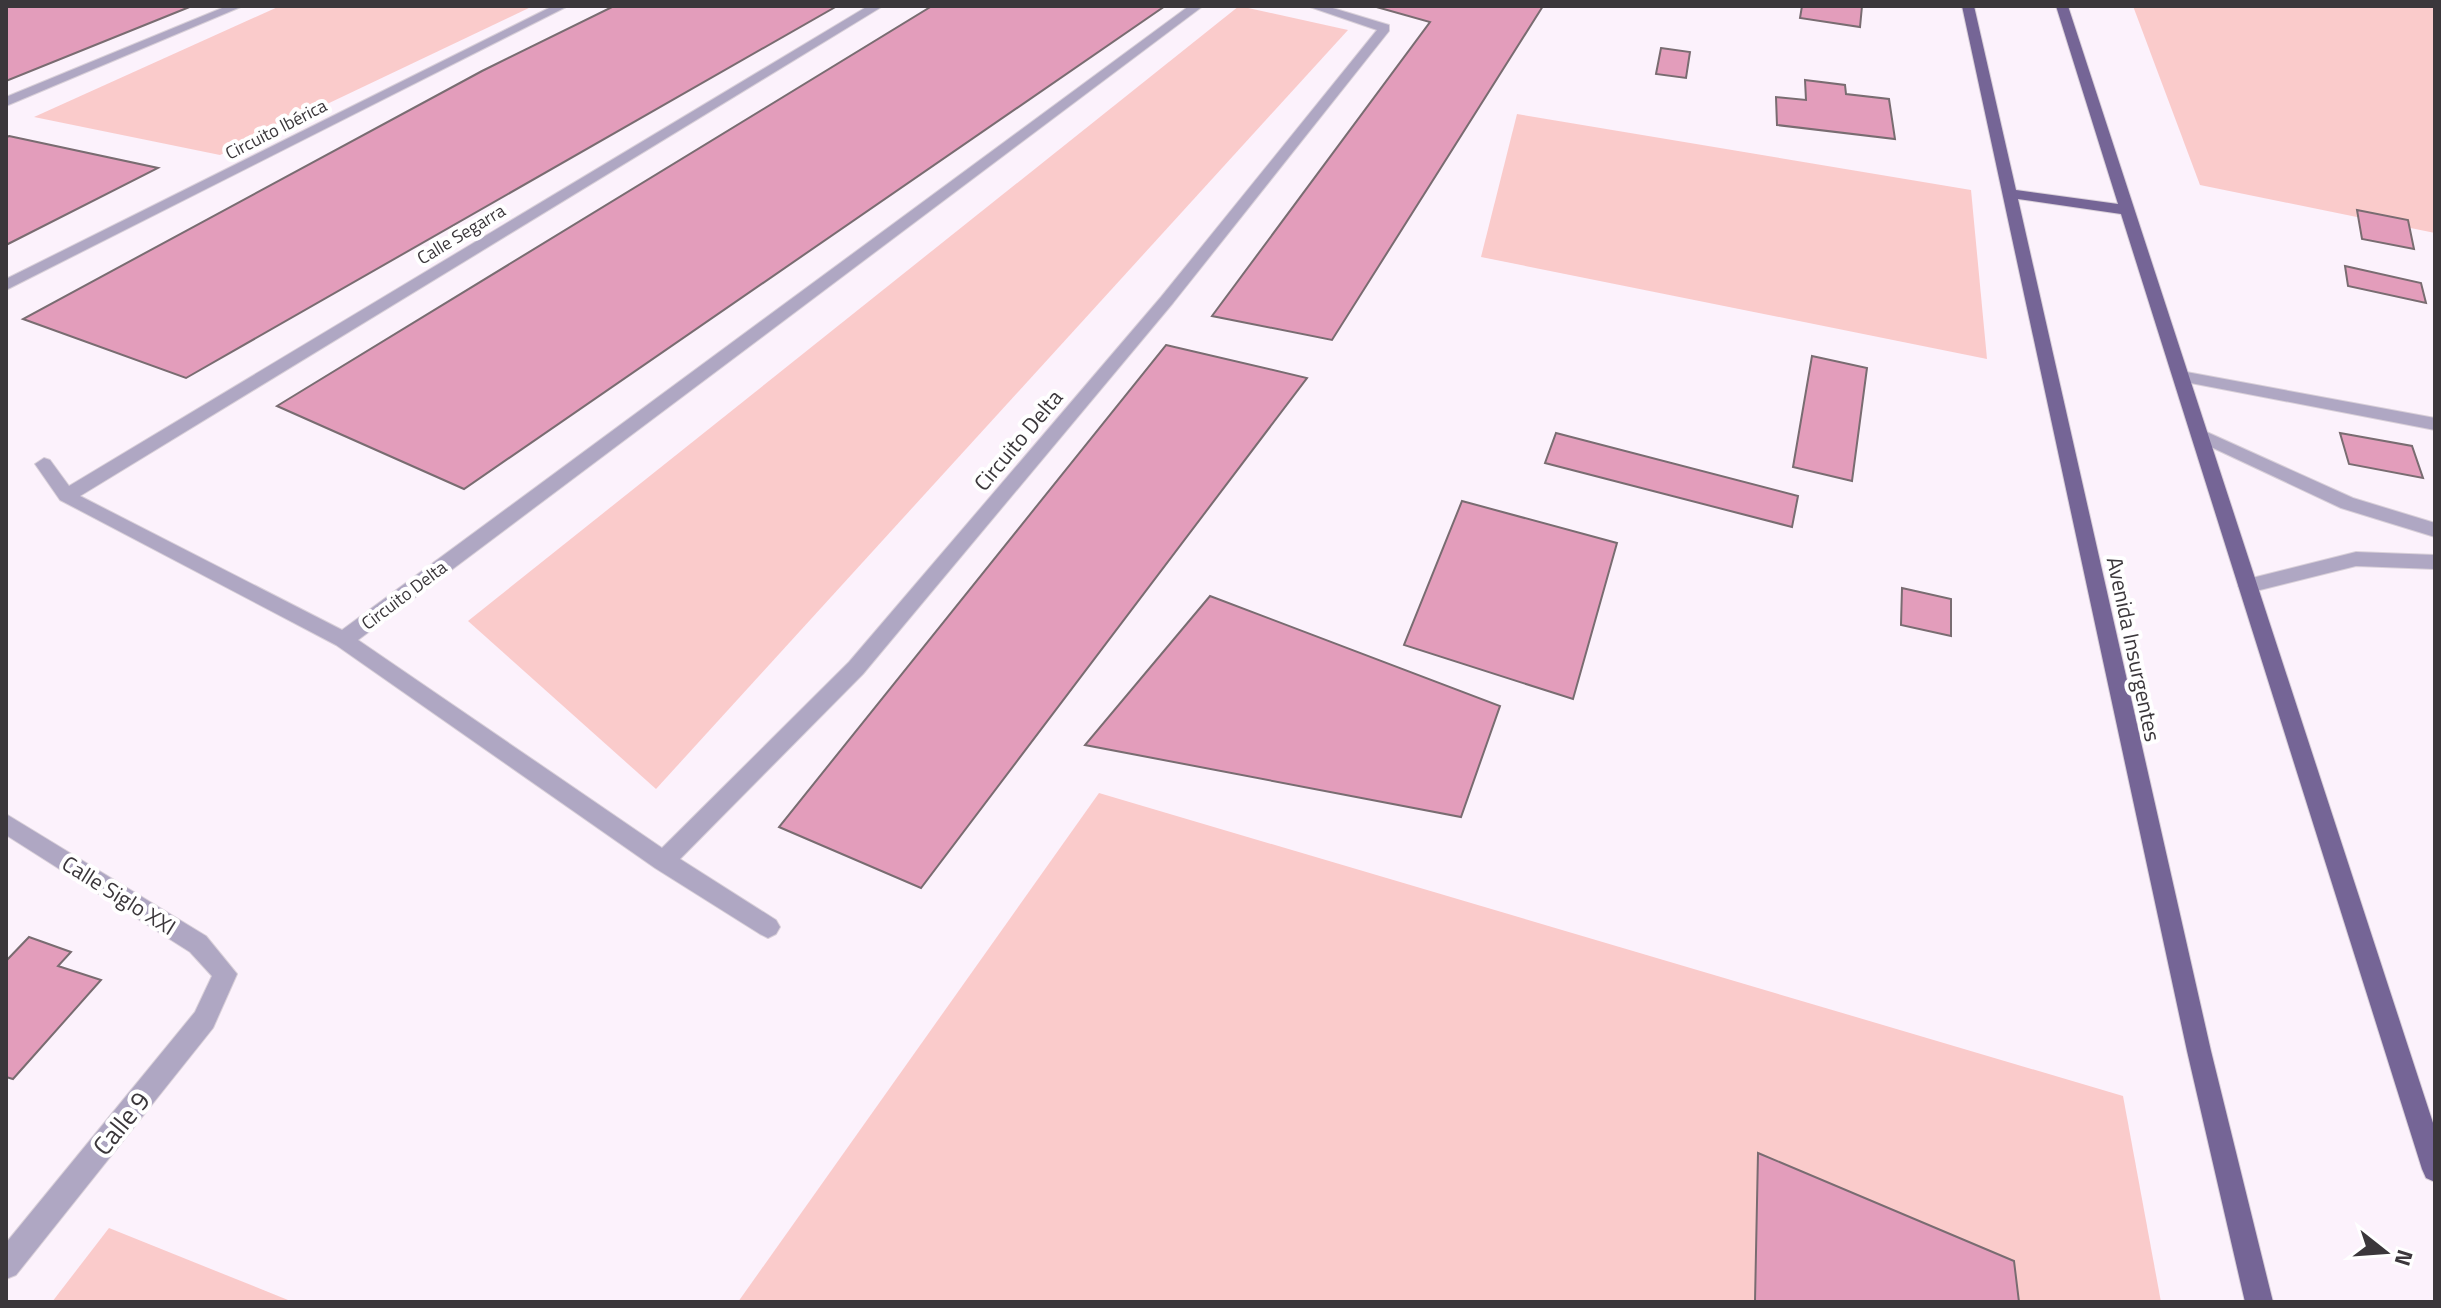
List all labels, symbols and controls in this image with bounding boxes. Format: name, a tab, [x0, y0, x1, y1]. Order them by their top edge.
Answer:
street label: Circuito Ibérica	[220, 92, 332, 166]
street label: Calle Segarra	[412, 197, 510, 271]
street label: Circuito Delta	[965, 382, 1071, 498]
street label: Avenida Insurgentes	[2098, 553, 2170, 745]
street label: Circuito Delta	[356, 554, 452, 636]
street label: Calle Siglo XXI	[55, 846, 183, 944]
street label: Calle 9	[83, 1083, 159, 1163]
north arrow	[2345, 1212, 2425, 1292]
text: N	[2386, 1246, 2423, 1270]

